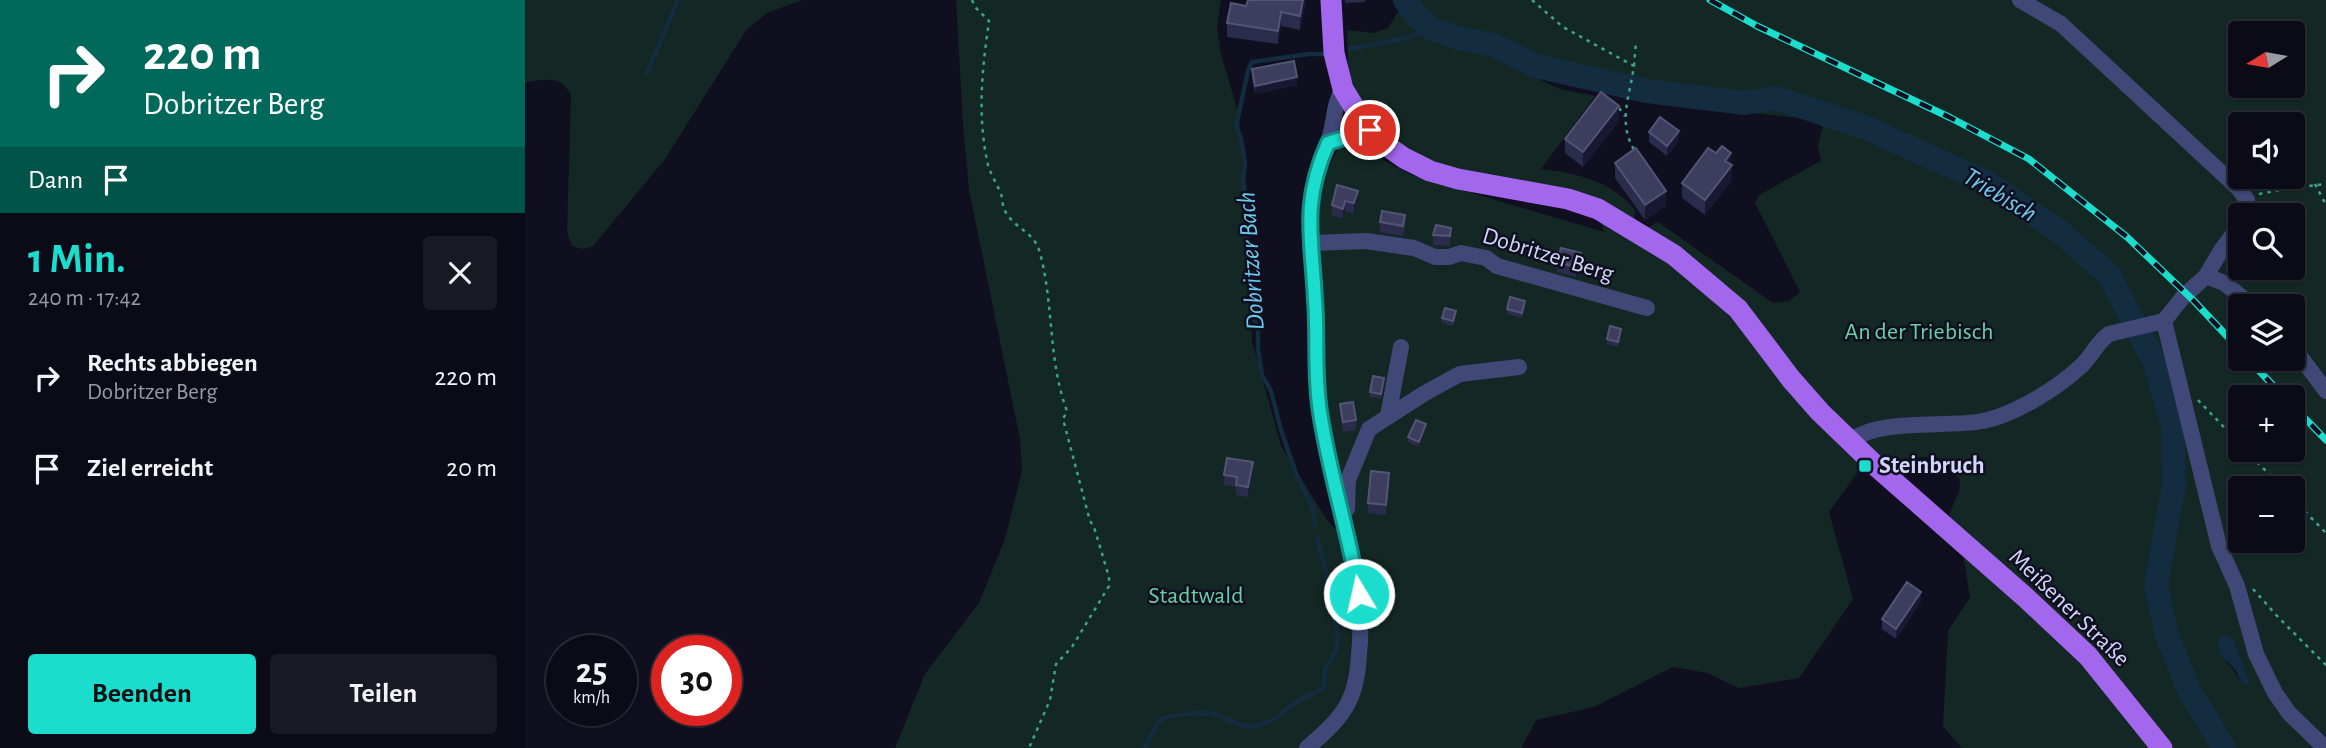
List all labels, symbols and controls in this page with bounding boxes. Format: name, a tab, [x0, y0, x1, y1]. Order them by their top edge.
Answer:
north arrow	[2228, 21, 2305, 98]
map controls	[2228, 21, 2305, 553]
icon: right	[28, 28, 119, 119]
text: 220 m	[143, 30, 262, 79]
text: Dobritzer Berg	[143, 88, 324, 120]
pin	[1340, 100, 1400, 160]
icon: arrive	[1351, 111, 1389, 149]
button: sound	[2228, 112, 2305, 189]
icon: arrive	[97, 161, 135, 199]
water label: Triebisch	[1959, 163, 2041, 227]
text: Dann	[28, 167, 83, 193]
water label: Dobritzer Bach	[1233, 191, 1269, 331]
button: search	[2228, 203, 2305, 280]
street label: Dobritzer Berg	[1479, 224, 1617, 286]
button: close	[423, 236, 497, 310]
text: 1 Min.	[28, 238, 126, 280]
text: 240 m · 17:42	[28, 287, 141, 310]
button: layers	[2228, 294, 2305, 371]
park label: An der Triebisch	[1845, 320, 1993, 344]
text: Rechts abbiegen	[87, 350, 258, 376]
icon: right	[28, 359, 66, 397]
text: 220 m	[435, 364, 497, 390]
text: Dobritzer Berg	[87, 381, 217, 404]
button: +	[2228, 385, 2305, 462]
icon: arrive	[28, 450, 66, 488]
place label: Steinbruch	[1879, 454, 1985, 478]
text: Ziel erreicht	[87, 455, 213, 481]
text: 20 m	[446, 455, 497, 481]
marker: Steinbruch	[1857, 458, 1873, 474]
button: −	[2228, 476, 2305, 553]
street label: Meißener Straße	[2004, 545, 2134, 671]
position arrow	[1322, 557, 1396, 631]
park label: Stadtwald	[1148, 584, 1244, 608]
speed limit sign: 30	[651, 635, 742, 726]
button: Beenden	[28, 654, 256, 734]
button: Teilen	[270, 654, 497, 734]
text: 25	[576, 654, 607, 689]
text: km/h	[573, 689, 610, 707]

